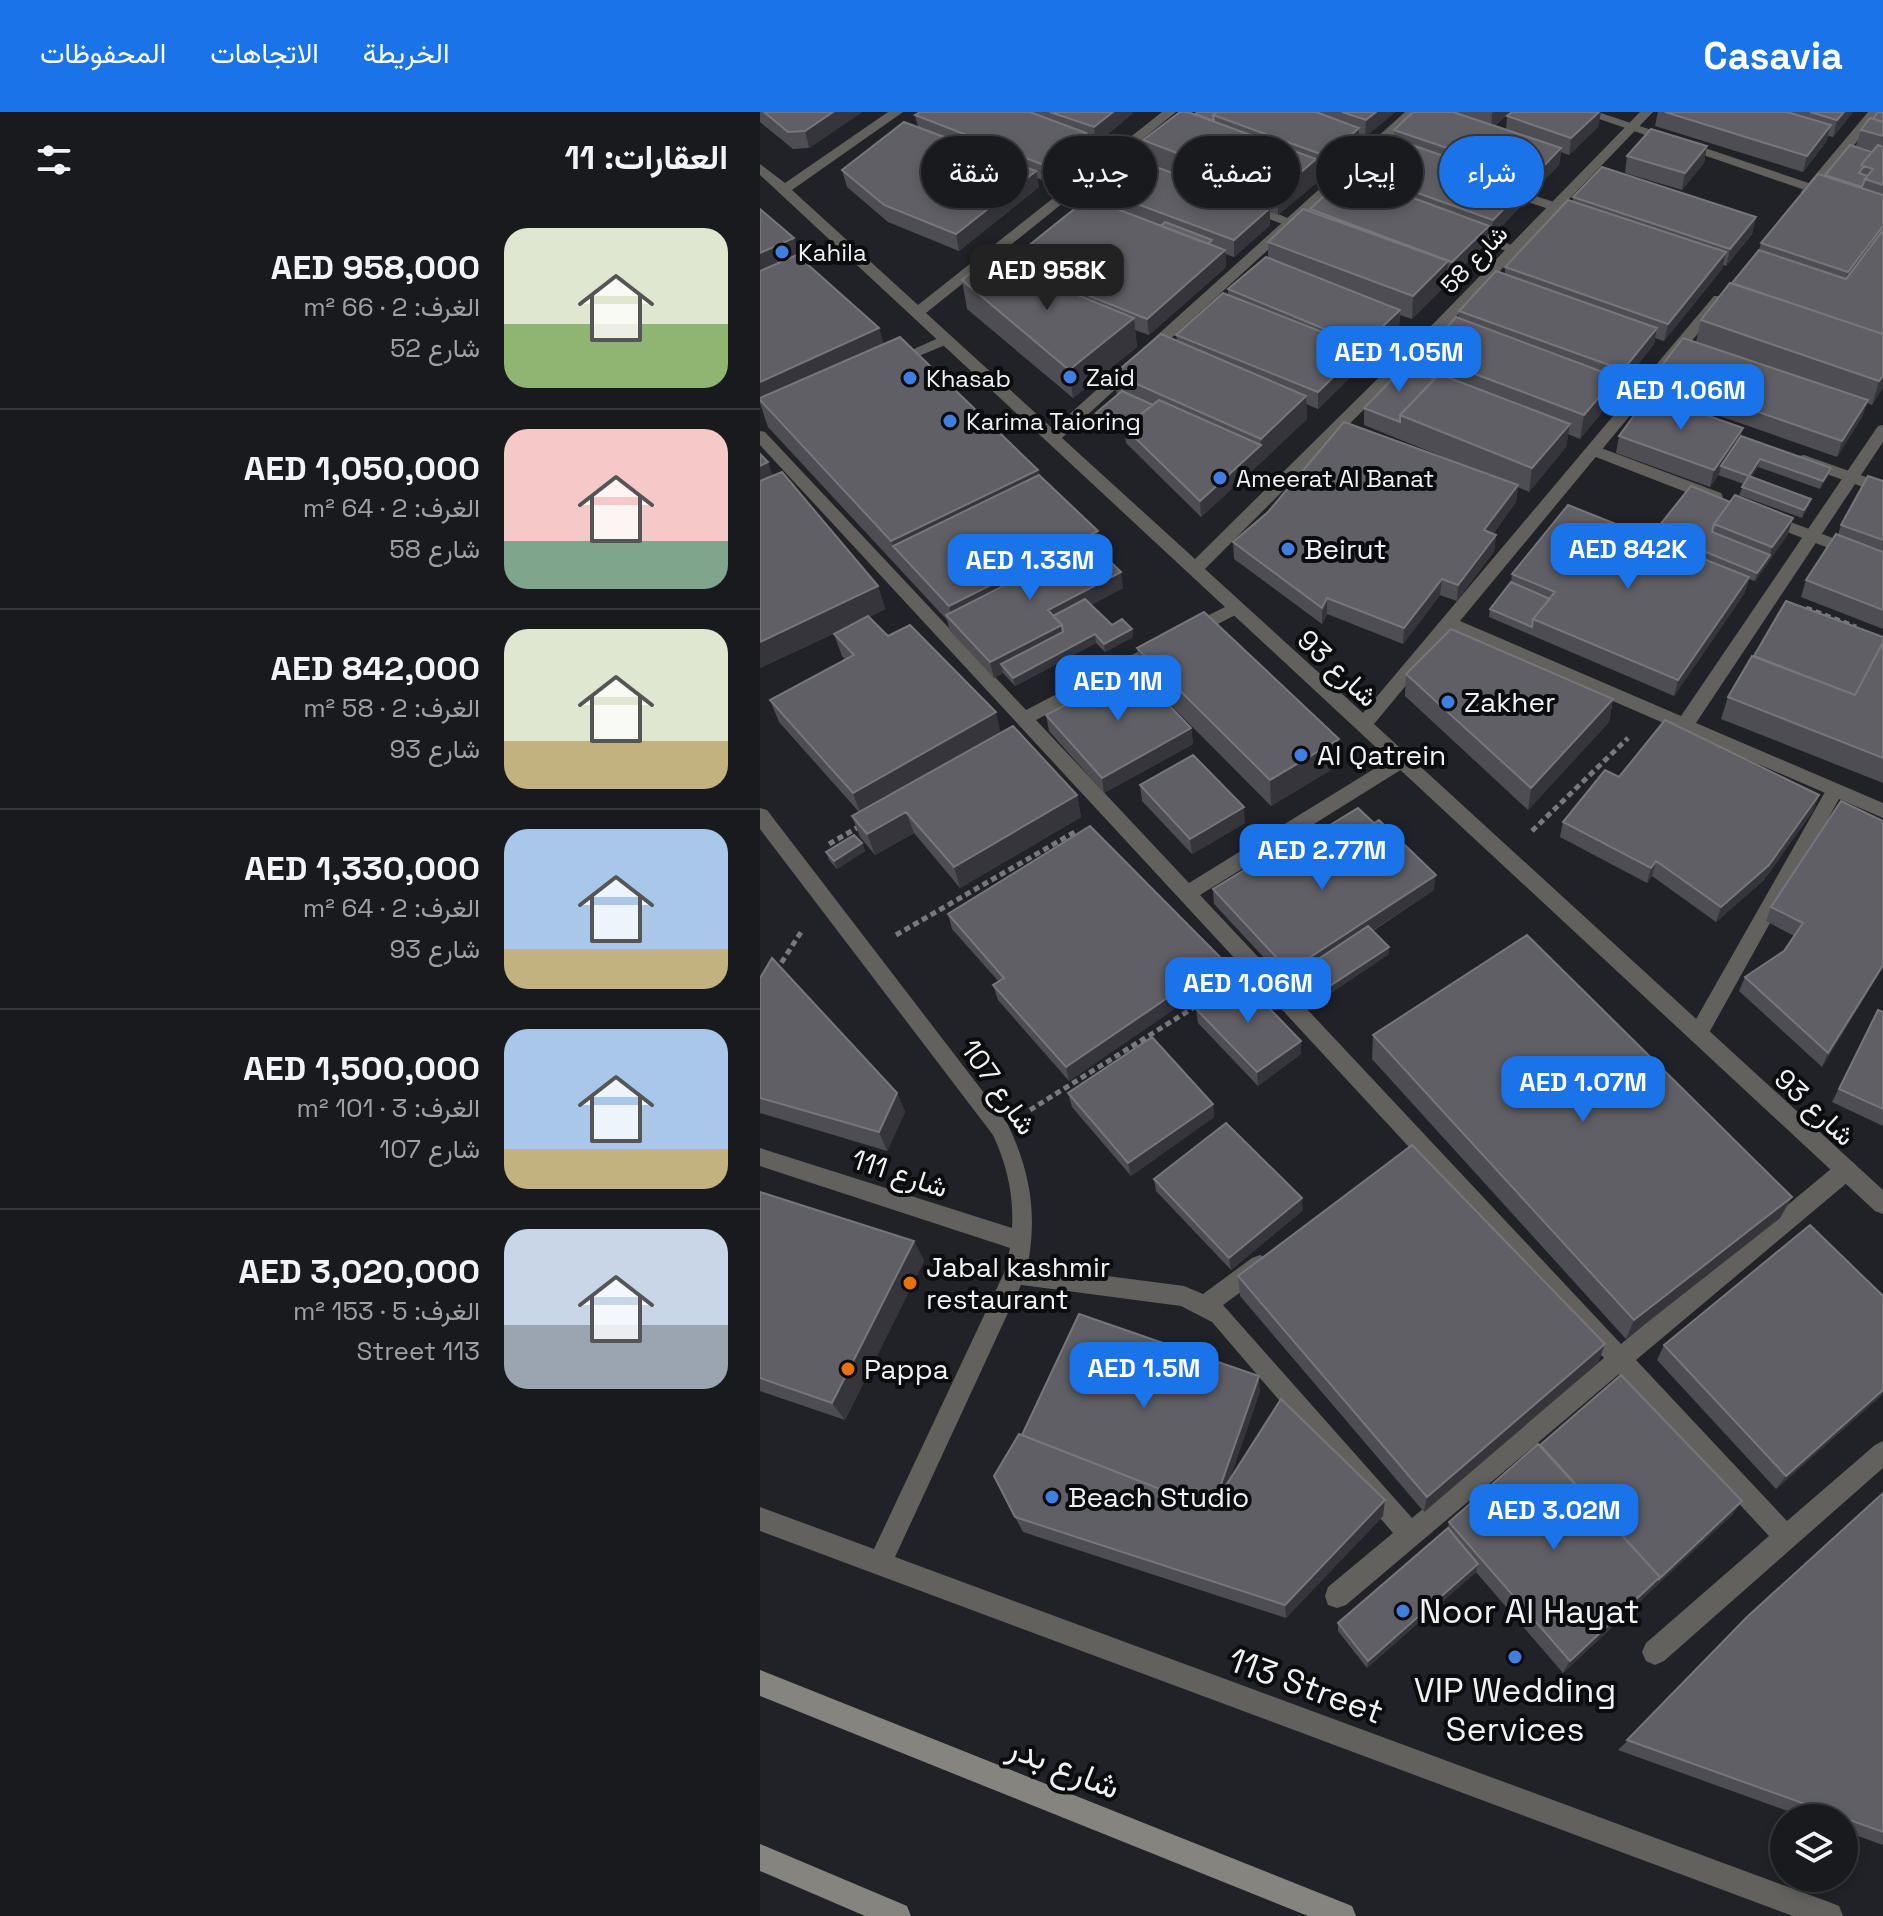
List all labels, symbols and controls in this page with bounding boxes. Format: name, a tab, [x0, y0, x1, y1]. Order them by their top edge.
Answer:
text: Casavia	[1703, 32, 1843, 80]
text: المحفوظات	[40, 35, 166, 71]
text: الاتجاهات	[210, 35, 319, 71]
text: الخريطة	[363, 35, 449, 71]
text: العقارات: 11	[565, 136, 728, 179]
chip: شقة	[921, 136, 1027, 208]
chip: جديد	[1043, 136, 1157, 208]
chip: تصفية	[1173, 136, 1300, 208]
chip: إيجار	[1316, 136, 1423, 208]
chip: شراء	[1439, 136, 1544, 208]
icon: filters	[32, 138, 76, 182]
street label: شارع 58	[1434, 218, 1515, 301]
place label: Kahila	[798, 237, 867, 268]
marker: Kahila	[773, 243, 791, 261]
pin: AED 958K	[964, 244, 1130, 312]
text: AED 958,000	[271, 246, 480, 289]
text: AED 958K	[988, 253, 1106, 287]
icon: home	[568, 260, 664, 356]
text: الغرف: 2 · 66 m²	[303, 290, 480, 324]
pin: AED 1.05M	[1307, 326, 1491, 394]
text: شارع 52	[390, 331, 480, 365]
text: AED 1.05M	[1334, 335, 1464, 369]
place label: Zaid	[1086, 362, 1135, 393]
place label: Khasab	[926, 363, 1011, 394]
pin: AED 1.06M	[1589, 364, 1773, 432]
marker: Zaid	[1061, 368, 1079, 386]
marker: Khasab	[901, 369, 919, 387]
text: AED 1.06M	[1616, 373, 1746, 407]
place label: Karima Taioring	[966, 406, 1141, 437]
marker: Karima Taioring	[941, 412, 959, 430]
text: AED 1,050,000	[244, 447, 480, 490]
icon: home	[568, 461, 664, 557]
place label: Ameerat Al Banat	[1236, 463, 1434, 494]
marker: Ameerat Al Banat	[1211, 469, 1229, 487]
text: الغرف: 2 · 64 m²	[303, 491, 480, 525]
pin: AED 842K	[1545, 523, 1711, 591]
place label: Beirut	[1304, 531, 1387, 567]
text: شارع 58	[389, 532, 480, 566]
text: AED 842K	[1569, 532, 1687, 566]
pin: AED 1.33M	[938, 534, 1122, 602]
marker: Beirut	[1279, 540, 1297, 558]
text: AED 1.33M	[966, 543, 1094, 577]
street label: شارع 93	[1289, 622, 1386, 715]
text: AED 842,000	[270, 647, 480, 690]
pin: AED 1M	[1053, 655, 1183, 723]
icon: home	[568, 661, 664, 757]
text: AED 1M	[1073, 664, 1163, 698]
place label: Zakher	[1464, 684, 1556, 720]
text: الغرف: 2 · 58 m²	[303, 691, 480, 725]
marker: Zakher	[1439, 693, 1457, 711]
text: شارع 93	[389, 732, 480, 766]
place label: Al Qatrein	[1317, 737, 1446, 773]
marker: Al Qatrein	[1292, 746, 1310, 764]
pin: AED 2.77M	[1230, 824, 1414, 892]
text: AED 2.77M	[1258, 833, 1386, 867]
text: AED 1,330,000	[244, 847, 480, 890]
icon: home	[568, 861, 664, 957]
text: الغرف: 2 · 64 m²	[303, 891, 480, 925]
text: شارع 93	[389, 932, 480, 966]
pin: AED 1.06M	[1156, 957, 1340, 1025]
text: AED 1.06M	[1183, 966, 1313, 1000]
street label: شارع 107	[952, 1032, 1045, 1142]
text: AED 1,500,000	[243, 1047, 480, 1090]
pin: AED 1.07M	[1491, 1056, 1675, 1124]
icon: home	[568, 1061, 664, 1157]
street label: شارع 93	[1766, 1061, 1863, 1154]
text: AED 1.07M	[1519, 1065, 1647, 1099]
text: الغرف: 3 · 101 m²	[297, 1091, 480, 1125]
text: شارع 107	[379, 1132, 480, 1166]
street label: شارع 111	[847, 1141, 952, 1206]
place label: Jabal kashmir restaurant	[926, 1249, 1110, 1317]
text: AED 3,020,000	[239, 1250, 480, 1293]
icon: home	[568, 1261, 664, 1357]
marker: Jabal kashmir restaurant	[901, 1274, 919, 1292]
text: الغرف: 5 · 153 m²	[293, 1294, 480, 1328]
text: 113 Street	[356, 1334, 480, 1368]
pin: AED 1.5M	[1061, 1342, 1227, 1410]
place label: Pappa	[864, 1351, 949, 1387]
text: AED 1.5M	[1088, 1351, 1200, 1385]
marker: Pappa	[839, 1360, 857, 1378]
place label: Beach Studio	[1068, 1479, 1249, 1515]
pin: AED 3.02M	[1462, 1484, 1646, 1552]
marker: Beach Studio	[1043, 1488, 1061, 1506]
text: AED 3.02M	[1487, 1493, 1621, 1527]
place label: Noor Al Hayat	[1419, 1590, 1640, 1633]
marker: Noor Al Hayat	[1394, 1602, 1412, 1620]
street label: 113 Street	[1223, 1638, 1389, 1734]
marker: VIP Wedding Services	[1506, 1648, 1524, 1666]
place label: VIP Wedding Services	[1414, 1669, 1616, 1751]
street label: شارع بدر	[1000, 1725, 1126, 1810]
map controls	[1770, 1804, 1858, 1892]
button: layers	[1770, 1804, 1858, 1892]

